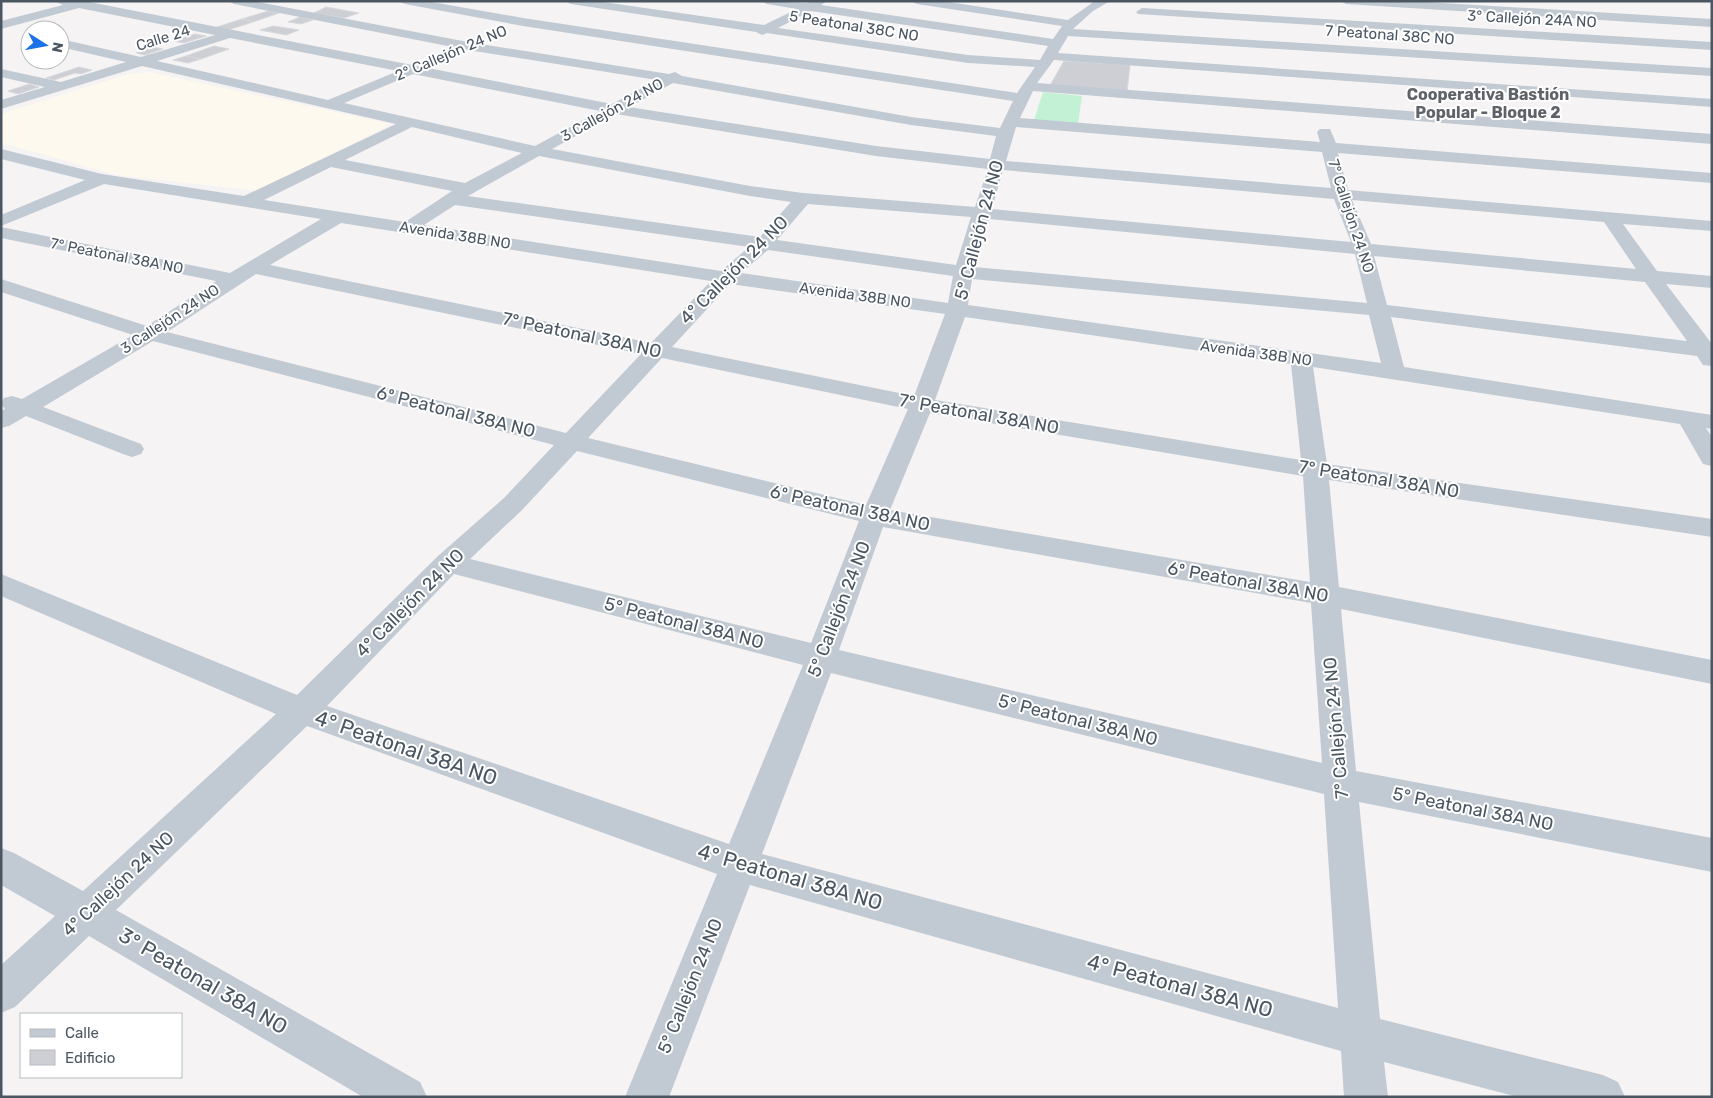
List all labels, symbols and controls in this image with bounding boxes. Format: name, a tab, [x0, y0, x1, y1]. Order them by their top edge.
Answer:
street label: 5 Peatonal 38C NO	[788, 7, 920, 45]
street label: 3° Callejón 24A NO	[1467, 7, 1597, 31]
north arrow	[20, 20, 70, 70]
street label: Calle 24	[134, 21, 192, 55]
street label: 2° Callejón 24 NO	[392, 21, 510, 85]
street label: 7 Peatonal 38C NO	[1325, 22, 1455, 48]
text: N	[48, 41, 67, 54]
street label: 3 Callejón 24 NO	[558, 74, 666, 146]
district label: Cooperativa Bastión Popular - Bloque 2	[1407, 85, 1569, 122]
street label: 7° Callejón 24 NO	[1324, 157, 1378, 275]
street label: 5° Callejón 24 NO	[950, 158, 1008, 302]
street label: 4° Callejón 24 NO	[675, 211, 793, 329]
street label: Avenida 38B NO	[398, 217, 512, 253]
street label: 7° Peatonal 38A NO	[49, 234, 185, 278]
street label: Avenida 38B NO	[798, 278, 912, 312]
street label: 3 Callejón 24 NO	[117, 280, 223, 358]
street label: 7° Peatonal 38A NO	[501, 307, 663, 363]
street label: Avenida 38B NO	[1199, 336, 1313, 370]
street label: 6º Peatonal 38A NO	[374, 382, 538, 442]
street label: 7° Peatonal 38A NO	[897, 389, 1061, 439]
street label: 7° Peatonal 38A NO	[1297, 455, 1461, 503]
street label: 6º Peatonal 38A NO	[768, 480, 932, 536]
street label: 5° Callejón 24 NO	[803, 538, 875, 680]
street label: 4° Callejón 24 NO	[351, 544, 469, 662]
street label: 6º Peatonal 38A NO	[1166, 557, 1330, 607]
street label: 5° Peatonal 38A NO	[602, 593, 766, 653]
street label: 7° Callejón 24 NO	[1319, 656, 1353, 800]
street label: 5° Peatonal 38A NO	[996, 690, 1160, 750]
street label: 4° Peatonal 38A NO	[312, 705, 501, 790]
street label: 5° Peatonal 38A NO	[1391, 783, 1555, 835]
street label: 4° Callejón 24 NO	[58, 827, 178, 941]
street label: 4° Peatonal 38A NO	[695, 838, 885, 915]
street label: 5° Callejón 24 NO	[653, 915, 727, 1057]
street label: 3° Peatonal 38A NO	[114, 922, 292, 1039]
street label: 4° Peatonal 38A NO	[1085, 949, 1276, 1022]
legend	[20, 1013, 182, 1078]
text: Calle	[65, 1024, 99, 1042]
text: Edificio	[65, 1049, 115, 1067]

